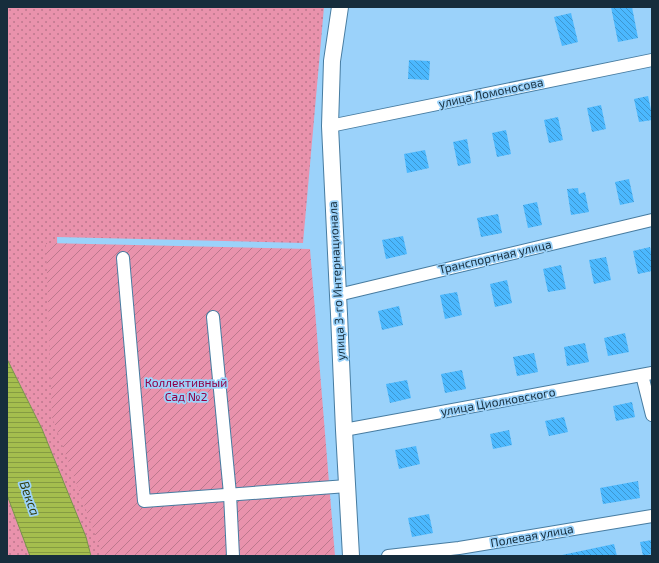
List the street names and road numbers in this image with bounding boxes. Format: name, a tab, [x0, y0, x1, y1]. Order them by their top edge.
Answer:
street label: улица Ломоносова	[437, 74, 545, 111]
street label: улица 3-го Интернационала	[325, 201, 348, 361]
street label: Транспортная улица	[437, 236, 553, 277]
street label: улица Циолковского	[439, 384, 557, 419]
street label: Полевая улица	[489, 521, 575, 550]

